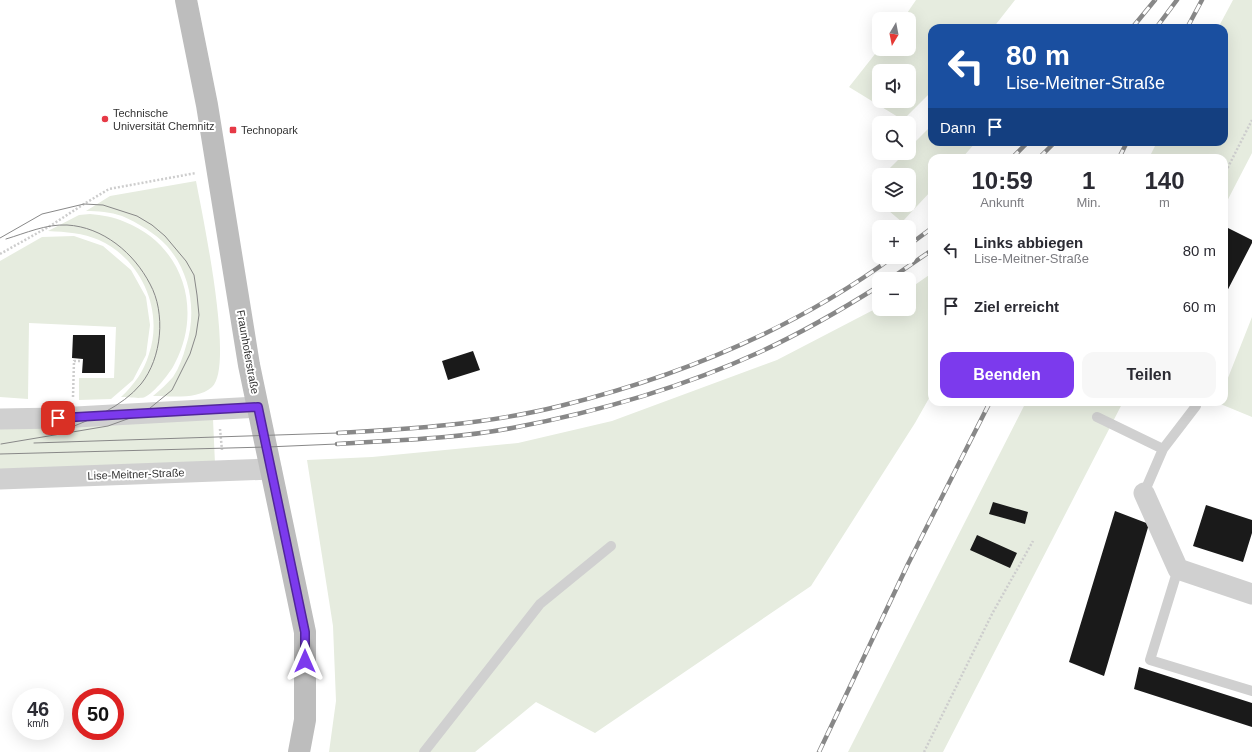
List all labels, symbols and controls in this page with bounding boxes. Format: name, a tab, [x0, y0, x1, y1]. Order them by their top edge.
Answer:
north arrow	[872, 12, 916, 56]
map controls	[872, 12, 916, 316]
icon: left	[940, 40, 992, 92]
text: 80 m	[1006, 40, 1070, 71]
button: sound	[872, 64, 916, 108]
text: Lise-Meitner-Straße	[1006, 73, 1165, 93]
place label: Technische Universität Chemnitz	[113, 107, 214, 132]
marker: Technische Universität Chemnitz	[100, 114, 110, 124]
button: search	[872, 116, 916, 160]
icon: arrive	[984, 116, 1006, 138]
text: Dann	[940, 119, 976, 136]
place label: Technopark	[241, 124, 298, 136]
marker: Technopark	[228, 125, 238, 135]
text: 10:59	[972, 167, 1033, 194]
text: 1	[1082, 167, 1095, 194]
text: 140	[1144, 167, 1185, 194]
button: layers	[872, 168, 916, 212]
text: Ankunft	[980, 195, 1024, 210]
text: Min.	[1076, 195, 1101, 210]
text: m	[1159, 195, 1170, 210]
button: +	[872, 220, 916, 264]
text: Links abbiegen	[974, 234, 1083, 251]
icon: left	[940, 239, 962, 261]
text: 80 m	[1183, 242, 1216, 259]
text: Lise-Meitner-Straße	[974, 251, 1089, 266]
button: −	[872, 272, 916, 316]
icon: arrive	[940, 295, 962, 317]
text: Ziel erreicht	[974, 298, 1059, 315]
text: 60 m	[1183, 298, 1216, 315]
street label: Fraunhoferstraße	[235, 309, 261, 395]
button: Beenden	[940, 352, 1074, 398]
button: Teilen	[1082, 352, 1216, 398]
pin	[41, 401, 75, 435]
icon: arrive	[47, 407, 69, 429]
street label: Lise-Meitner-Straße	[87, 466, 185, 482]
position arrow	[284, 640, 326, 682]
speed limit sign: 50	[72, 688, 124, 740]
text: 46	[27, 698, 49, 720]
text: km/h	[27, 718, 49, 729]

